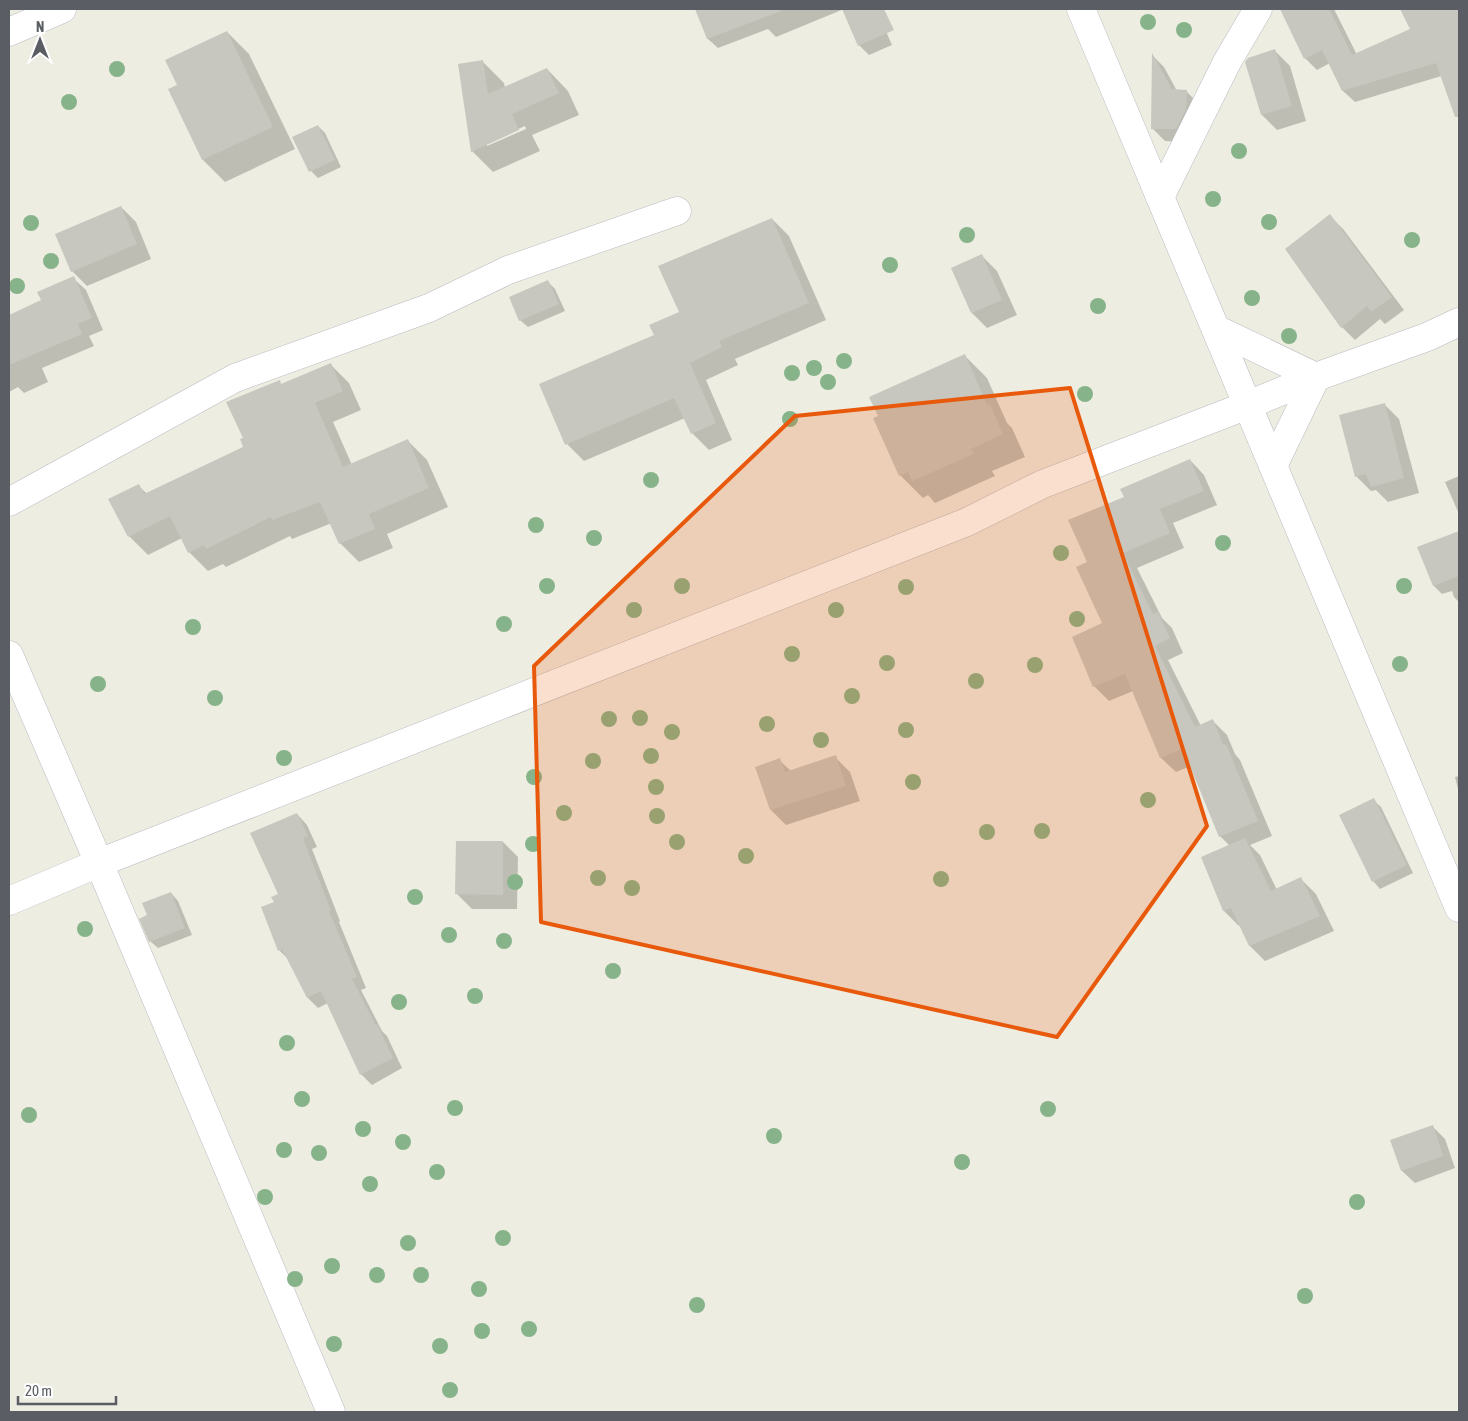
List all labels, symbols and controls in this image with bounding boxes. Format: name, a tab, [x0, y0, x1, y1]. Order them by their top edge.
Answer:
north arrow	[15, 15, 65, 65]
text: N	[36, 19, 44, 35]
scale bar	[18, 1374, 115, 1406]
text: 20 m	[25, 1382, 52, 1399]

